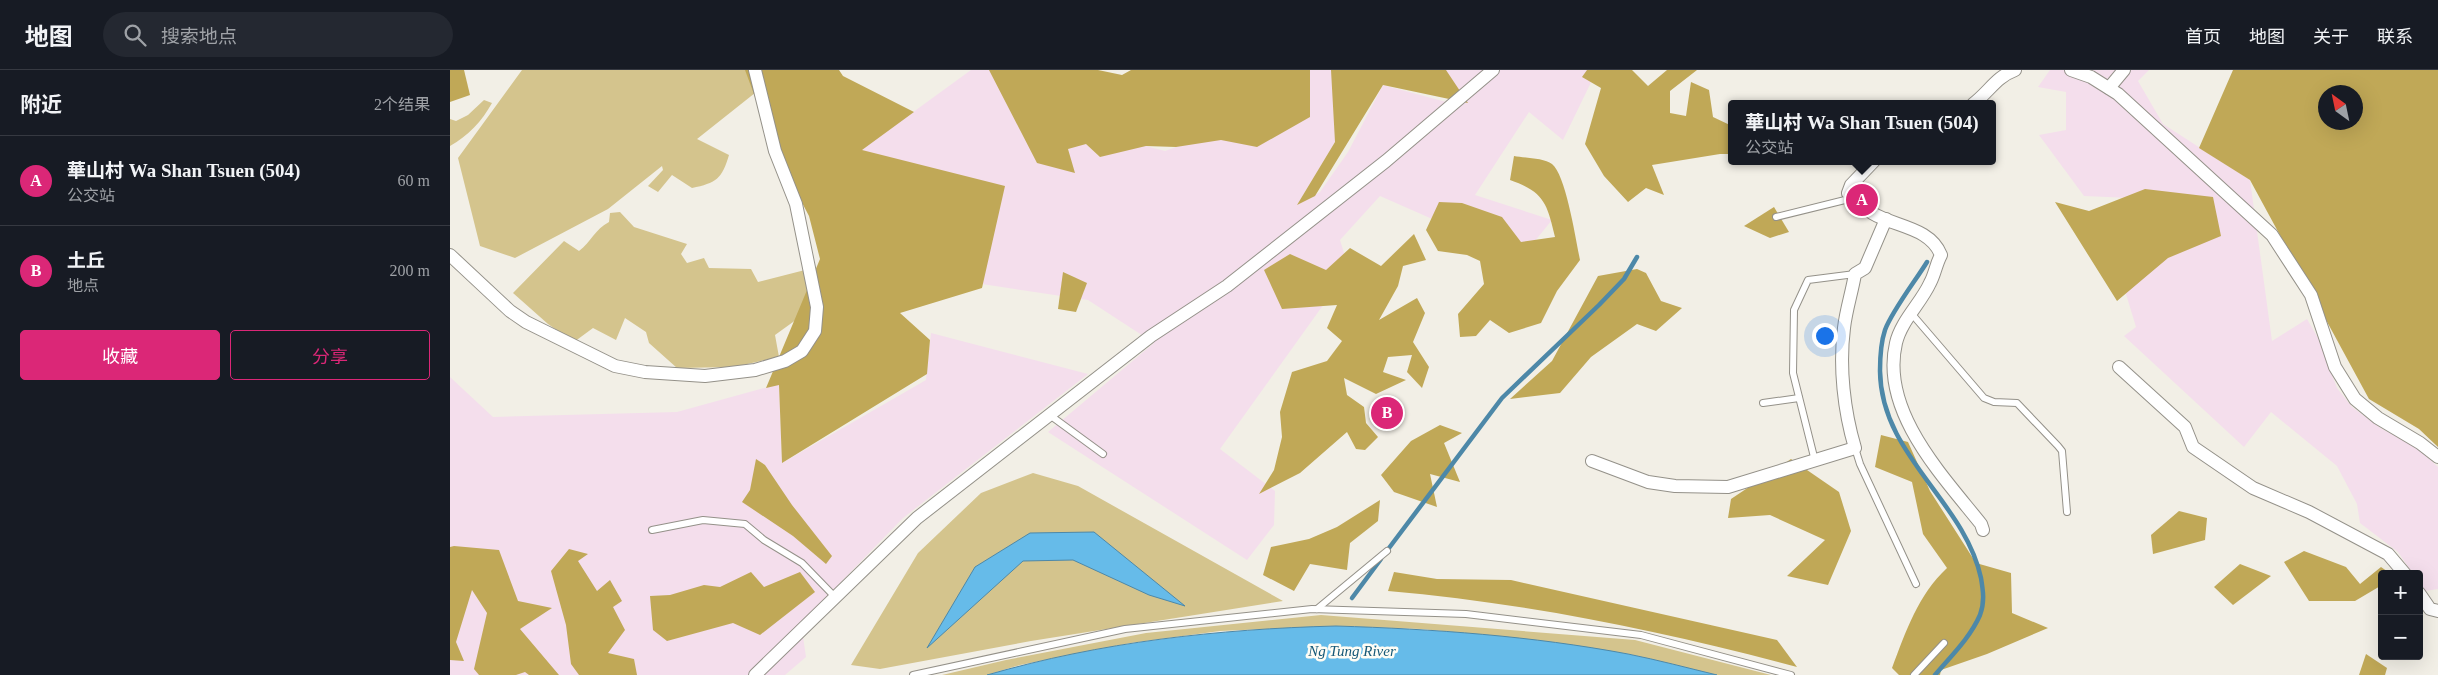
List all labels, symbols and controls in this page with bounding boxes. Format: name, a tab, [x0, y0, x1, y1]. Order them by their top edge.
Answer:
search box	[103, 12, 453, 57]
icon: search	[121, 21, 149, 49]
text: 地图	[25, 24, 73, 50]
text: 搜索地点	[161, 26, 237, 47]
text: 首页	[2185, 27, 2221, 47]
text: 地图	[2249, 27, 2285, 47]
text: 关于	[2313, 27, 2349, 47]
text: 联系	[2377, 27, 2413, 47]
north arrow	[2318, 85, 2363, 130]
text: 附近	[20, 93, 62, 117]
text: 2个结果	[374, 96, 430, 113]
popup	[1728, 100, 1996, 165]
text: 華山村 Wa Shan Tsuen (504)	[1745, 112, 1979, 133]
text: 公交站	[1745, 139, 1793, 156]
text: 華山村 Wa Shan Tsuen (504)	[67, 160, 300, 181]
text: A	[30, 172, 42, 189]
text: 60 m	[398, 172, 430, 189]
pin: A	[1846, 181, 1878, 219]
text: 公交站	[67, 187, 115, 204]
text: 土丘	[67, 250, 105, 271]
text: B	[31, 262, 41, 279]
text: 200 m	[390, 262, 430, 279]
text: 地点	[67, 277, 99, 294]
your location	[1812, 323, 1838, 349]
button: 收藏	[20, 330, 220, 380]
button: 分享	[230, 330, 430, 380]
pin: B	[1371, 394, 1403, 432]
map controls	[2378, 570, 2423, 660]
button: +	[2378, 570, 2423, 615]
button: −	[2378, 615, 2423, 660]
water label: Ng Tung River	[1307, 643, 1396, 659]

